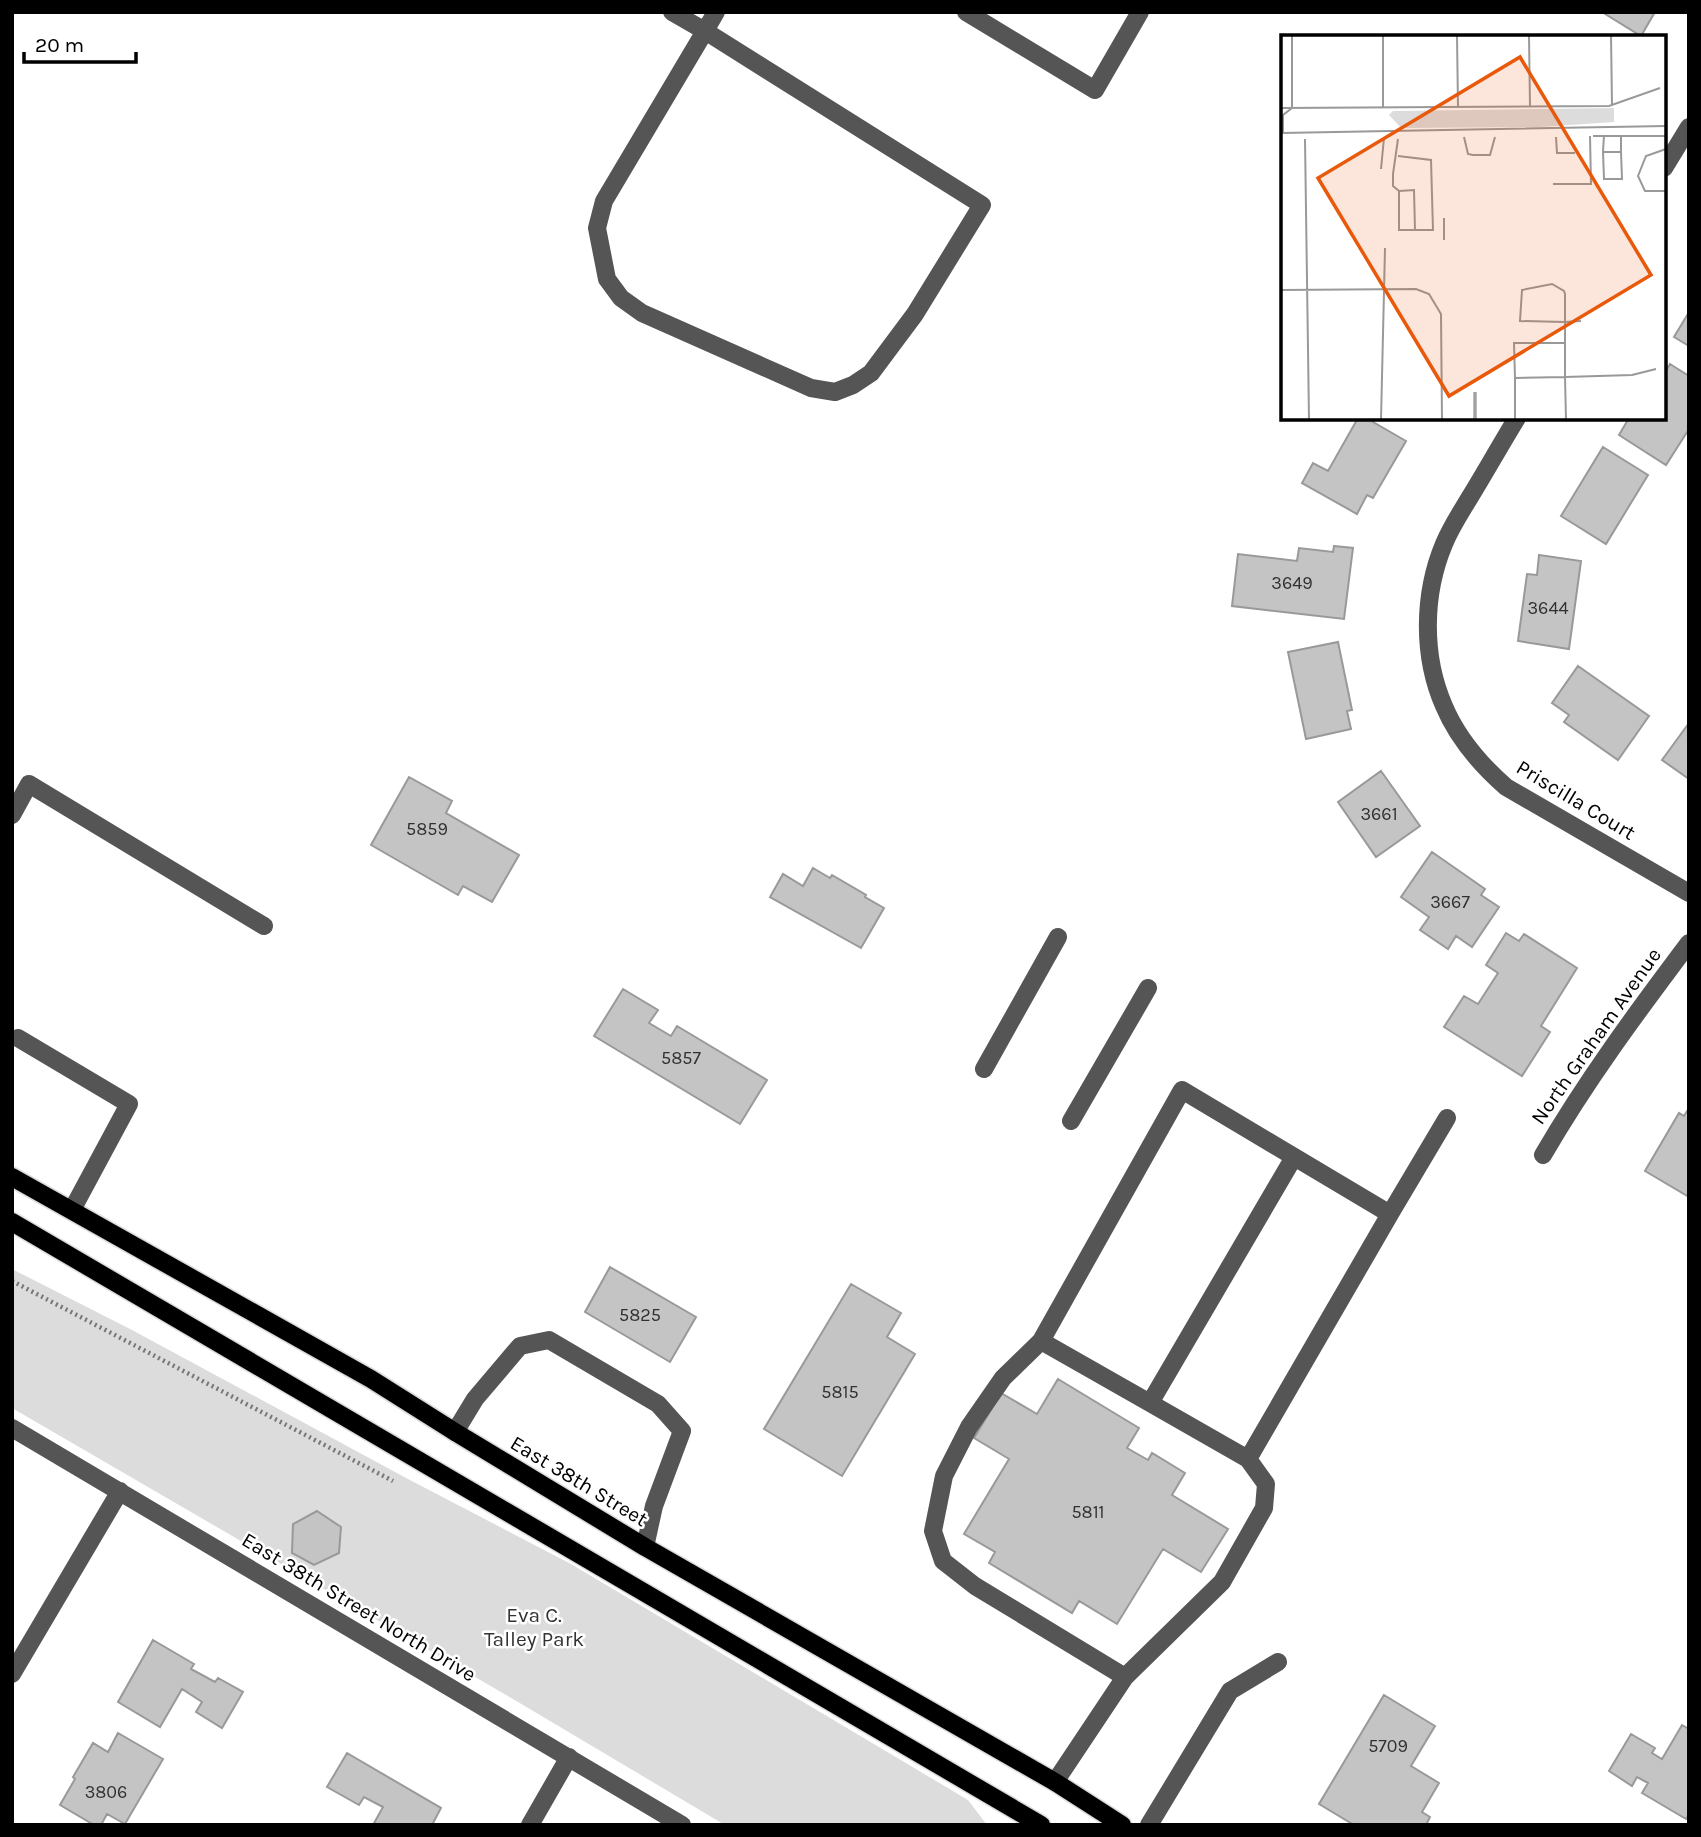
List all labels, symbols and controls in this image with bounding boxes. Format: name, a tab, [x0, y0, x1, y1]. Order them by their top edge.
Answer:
scale bar	[24, 21, 136, 65]
text: 20 m	[35, 33, 84, 57]
inset map	[1281, 35, 1666, 420]
house number: 3649	[1271, 572, 1313, 594]
house number: 3644	[1527, 597, 1569, 619]
street label: Priscilla Court	[1512, 755, 1640, 845]
house number: 3661	[1360, 803, 1398, 825]
house number: 5859	[406, 818, 448, 840]
house number: 3667	[1430, 891, 1470, 913]
street label: North Graham Avenue	[1526, 943, 1666, 1129]
house number: 5857	[661, 1047, 701, 1069]
house number: 5825	[619, 1304, 661, 1326]
house number: 5815	[821, 1381, 859, 1403]
street label: East 38th Street	[506, 1431, 652, 1531]
house number: 5811	[1071, 1501, 1105, 1523]
street label: East 38th Street North Drive	[238, 1527, 480, 1687]
park label: Eva C. Talley Park	[484, 1603, 584, 1651]
house number: 5709	[1368, 1735, 1408, 1757]
house number: 3806	[85, 1781, 127, 1803]

